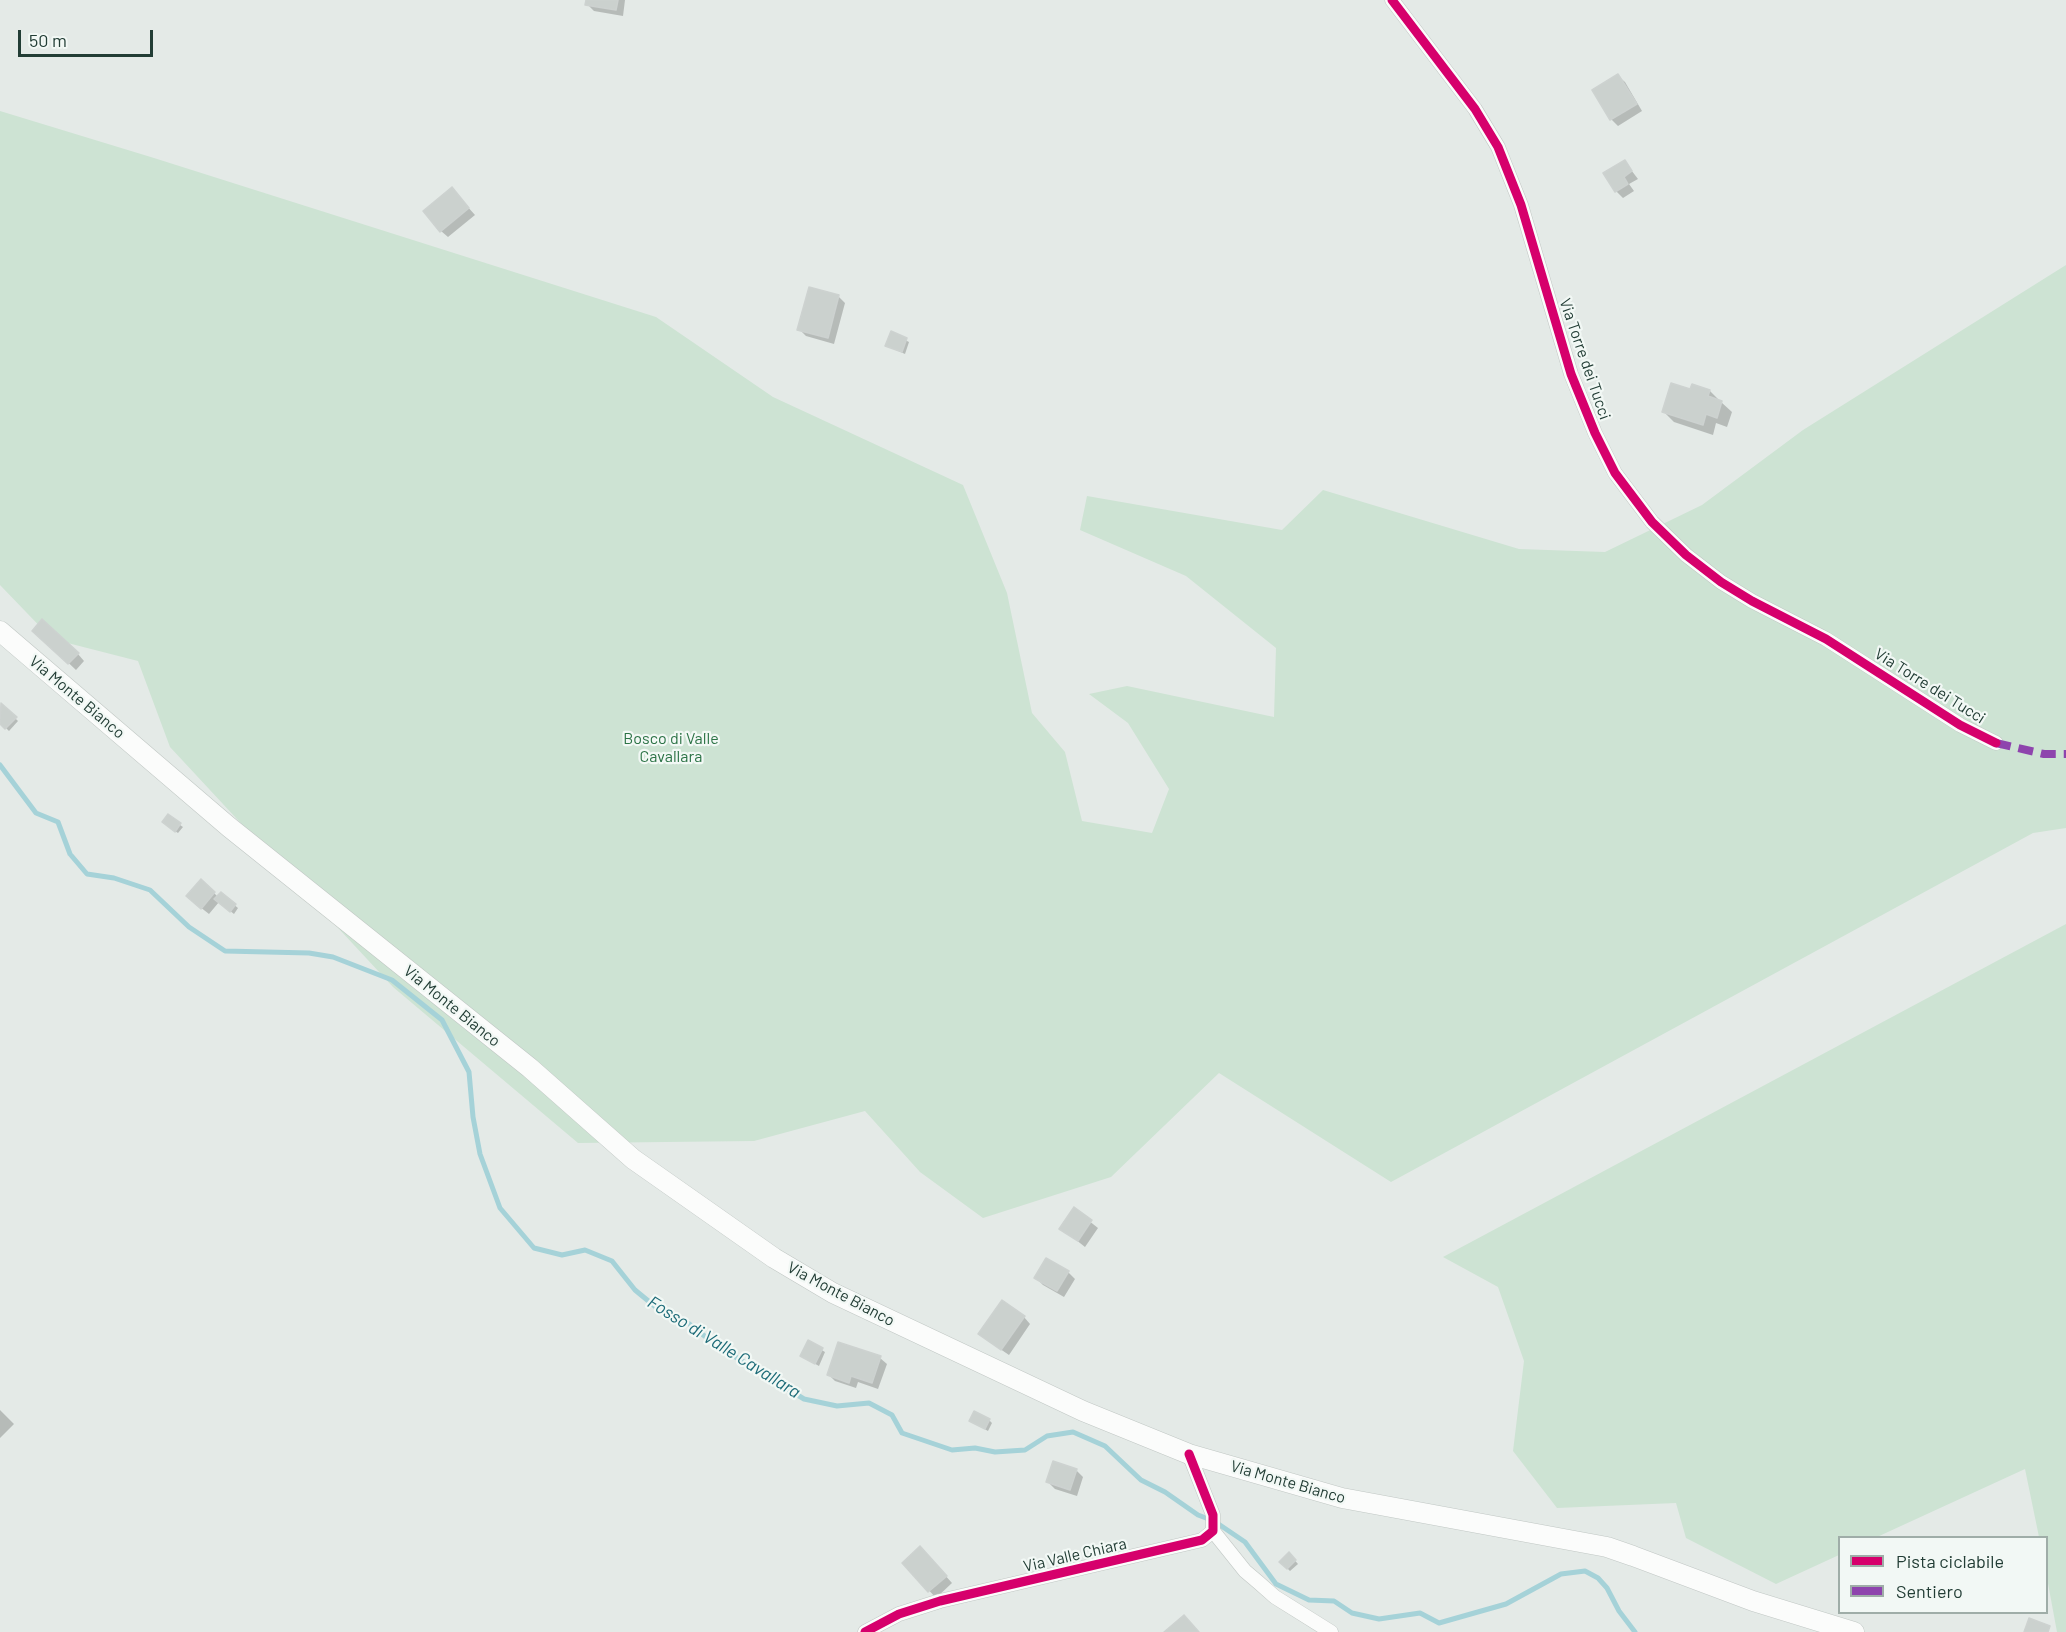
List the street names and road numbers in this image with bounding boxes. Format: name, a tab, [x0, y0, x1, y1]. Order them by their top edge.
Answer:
street label: Via Torre dei Tucci	[1555, 296, 1615, 422]
street label: Via Torre dei Tucci	[1871, 644, 1989, 728]
street label: Via Monte Bianco	[25, 651, 129, 743]
street label: Via Monte Bianco	[400, 961, 504, 1051]
street label: Via Monte Bianco	[784, 1258, 898, 1330]
street label: Via Monte Bianco	[1228, 1456, 1348, 1508]
street label: Via Valle Chiara	[1022, 1534, 1128, 1576]

